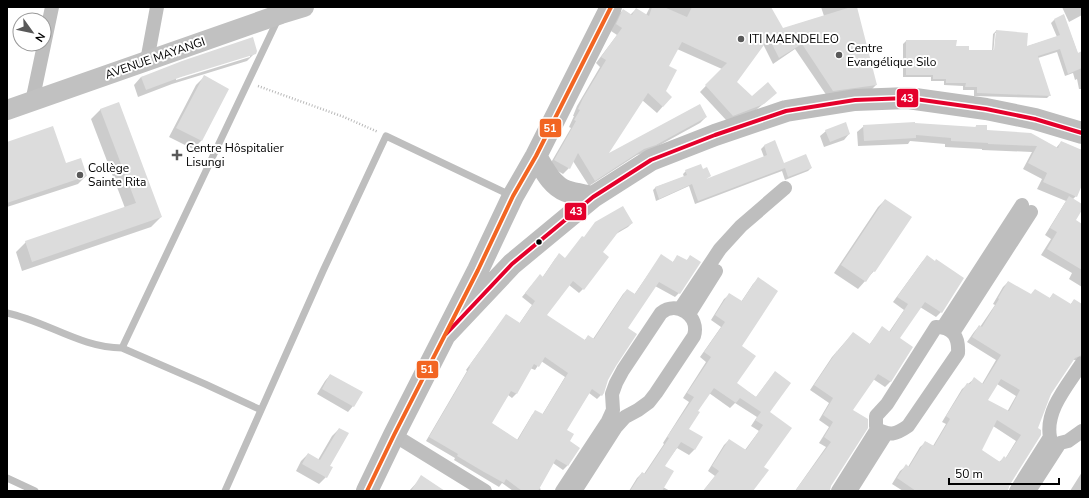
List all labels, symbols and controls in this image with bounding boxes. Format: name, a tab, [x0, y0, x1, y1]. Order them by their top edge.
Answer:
north arrow	[12, 12, 52, 52]
text: N	[31, 30, 48, 45]
place label: ITI MAENDELEO	[749, 31, 839, 47]
street label: AVENUE MAYANGI	[103, 33, 207, 83]
marker: ITI MAENDELEO	[736, 34, 746, 44]
place label: Centre Evangélique Silo	[847, 40, 937, 70]
marker: Centre Evangélique Silo	[834, 50, 844, 60]
line badge: 43	[896, 88, 919, 108]
text: 43	[900, 91, 914, 106]
line badge: 51	[539, 118, 562, 138]
text: 51	[543, 121, 557, 136]
place label: Centre Hôspitalier Lisungi	[186, 140, 284, 170]
marker: Centre Hôspitalier Lisungi	[171, 149, 183, 161]
place label: Collège Sainte Rita	[88, 160, 146, 190]
marker: Collège Sainte Rita	[75, 170, 85, 180]
line badge: 43	[564, 202, 587, 221]
text: 43	[569, 204, 583, 219]
unlabelled marker	[534, 237, 544, 247]
line badge: 51	[416, 360, 439, 379]
text: 51	[420, 362, 434, 377]
scale bar	[949, 460, 1059, 486]
text: 50 m	[955, 466, 983, 482]

